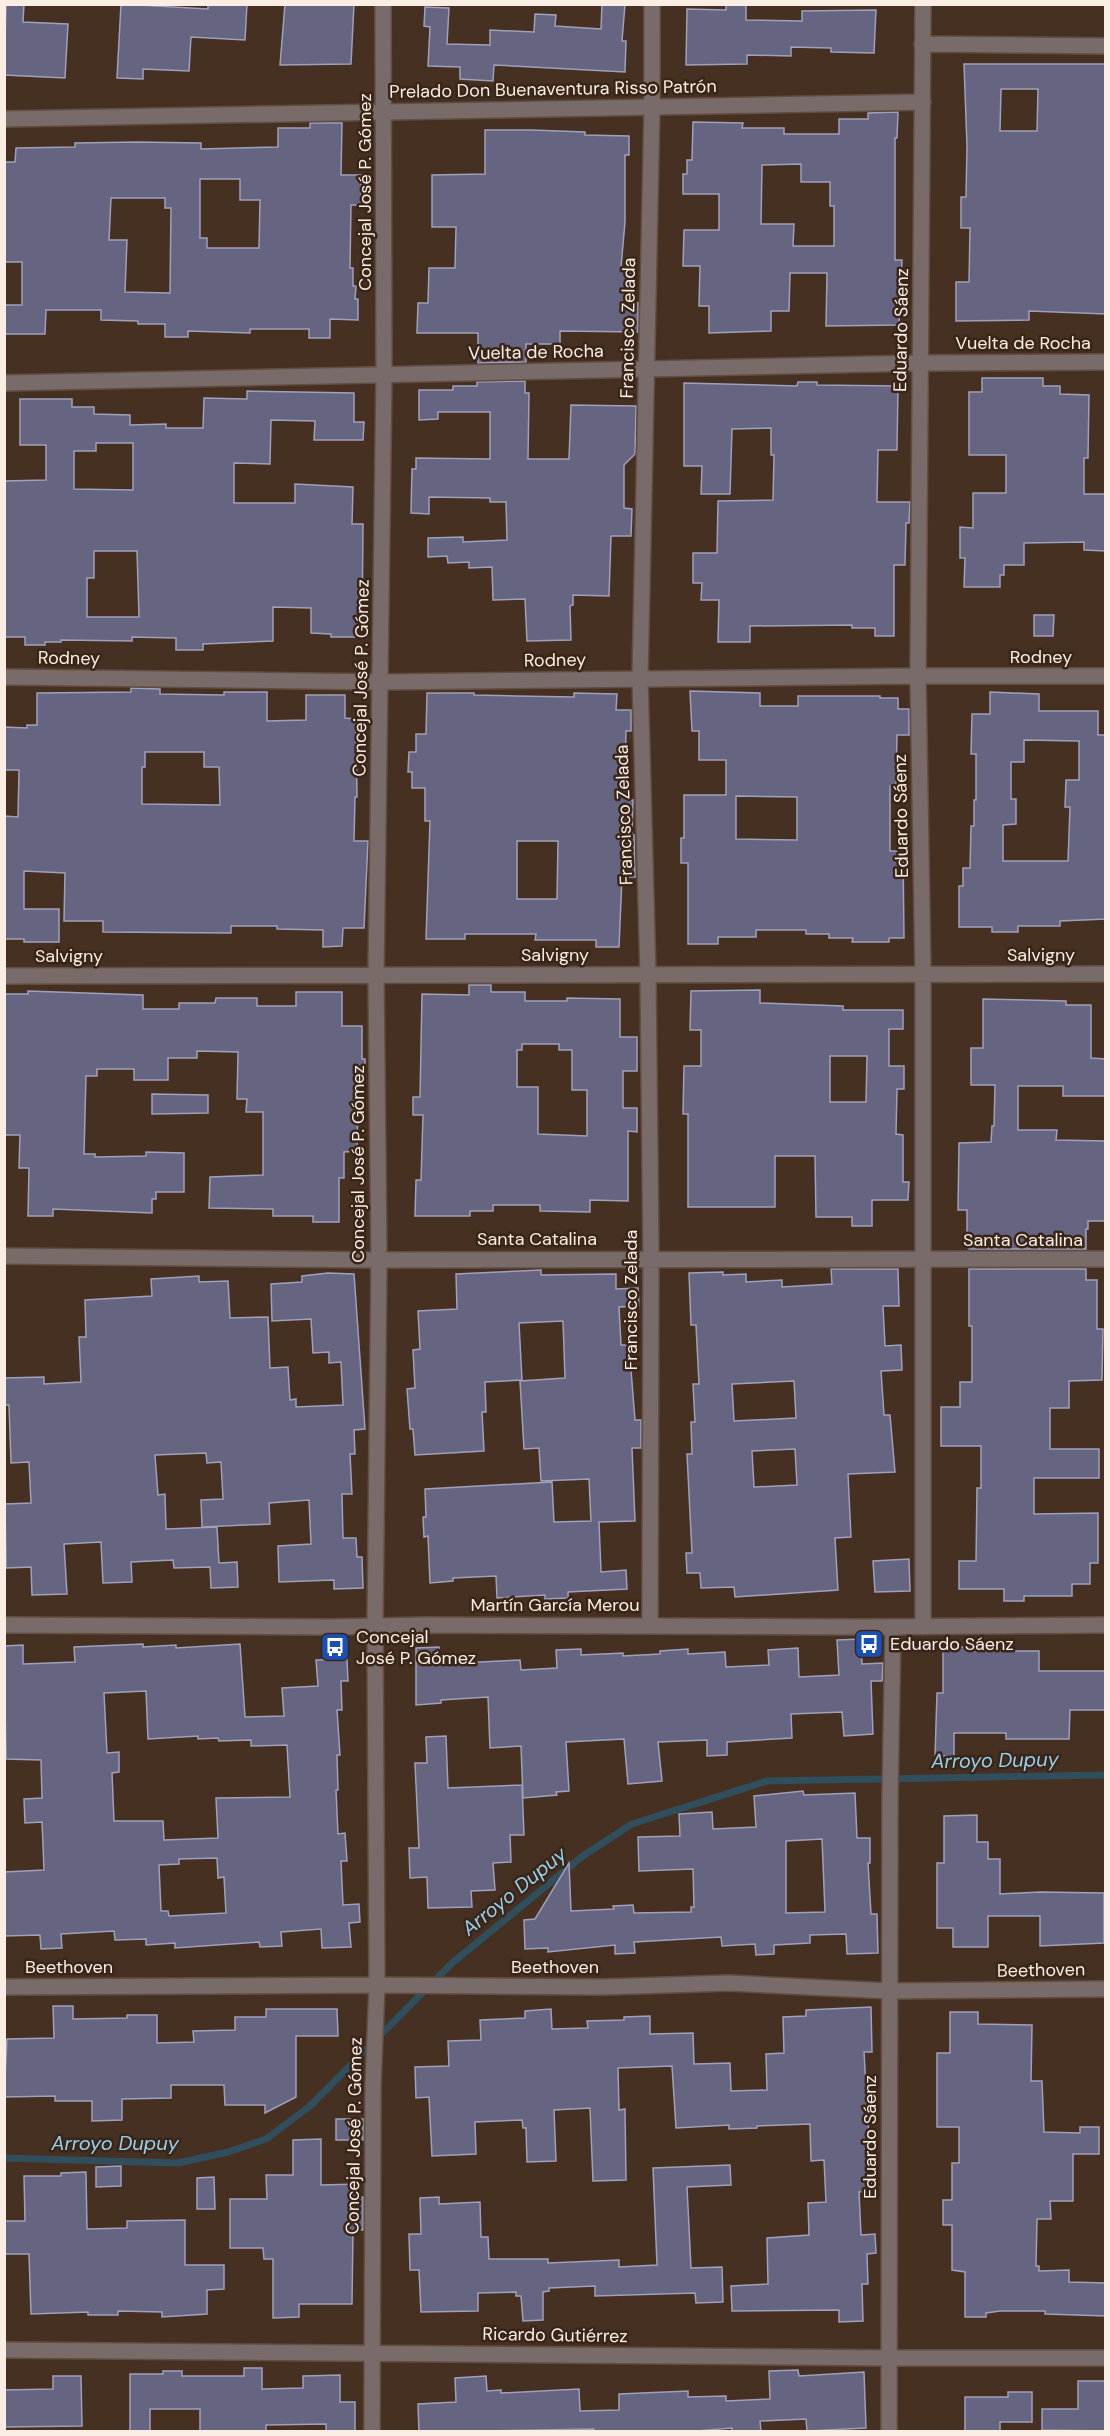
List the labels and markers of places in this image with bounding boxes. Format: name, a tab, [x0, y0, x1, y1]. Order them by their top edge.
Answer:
place label: Concejal José P. Gómez	[356, 1625, 476, 1670]
bus stop icon: Eduardo Sáenz	[853, 1628, 885, 1660]
bus stop icon: Concejal José P. Gómez	[319, 1631, 351, 1663]
place label: Eduardo Sáenz	[890, 1632, 1014, 1656]

